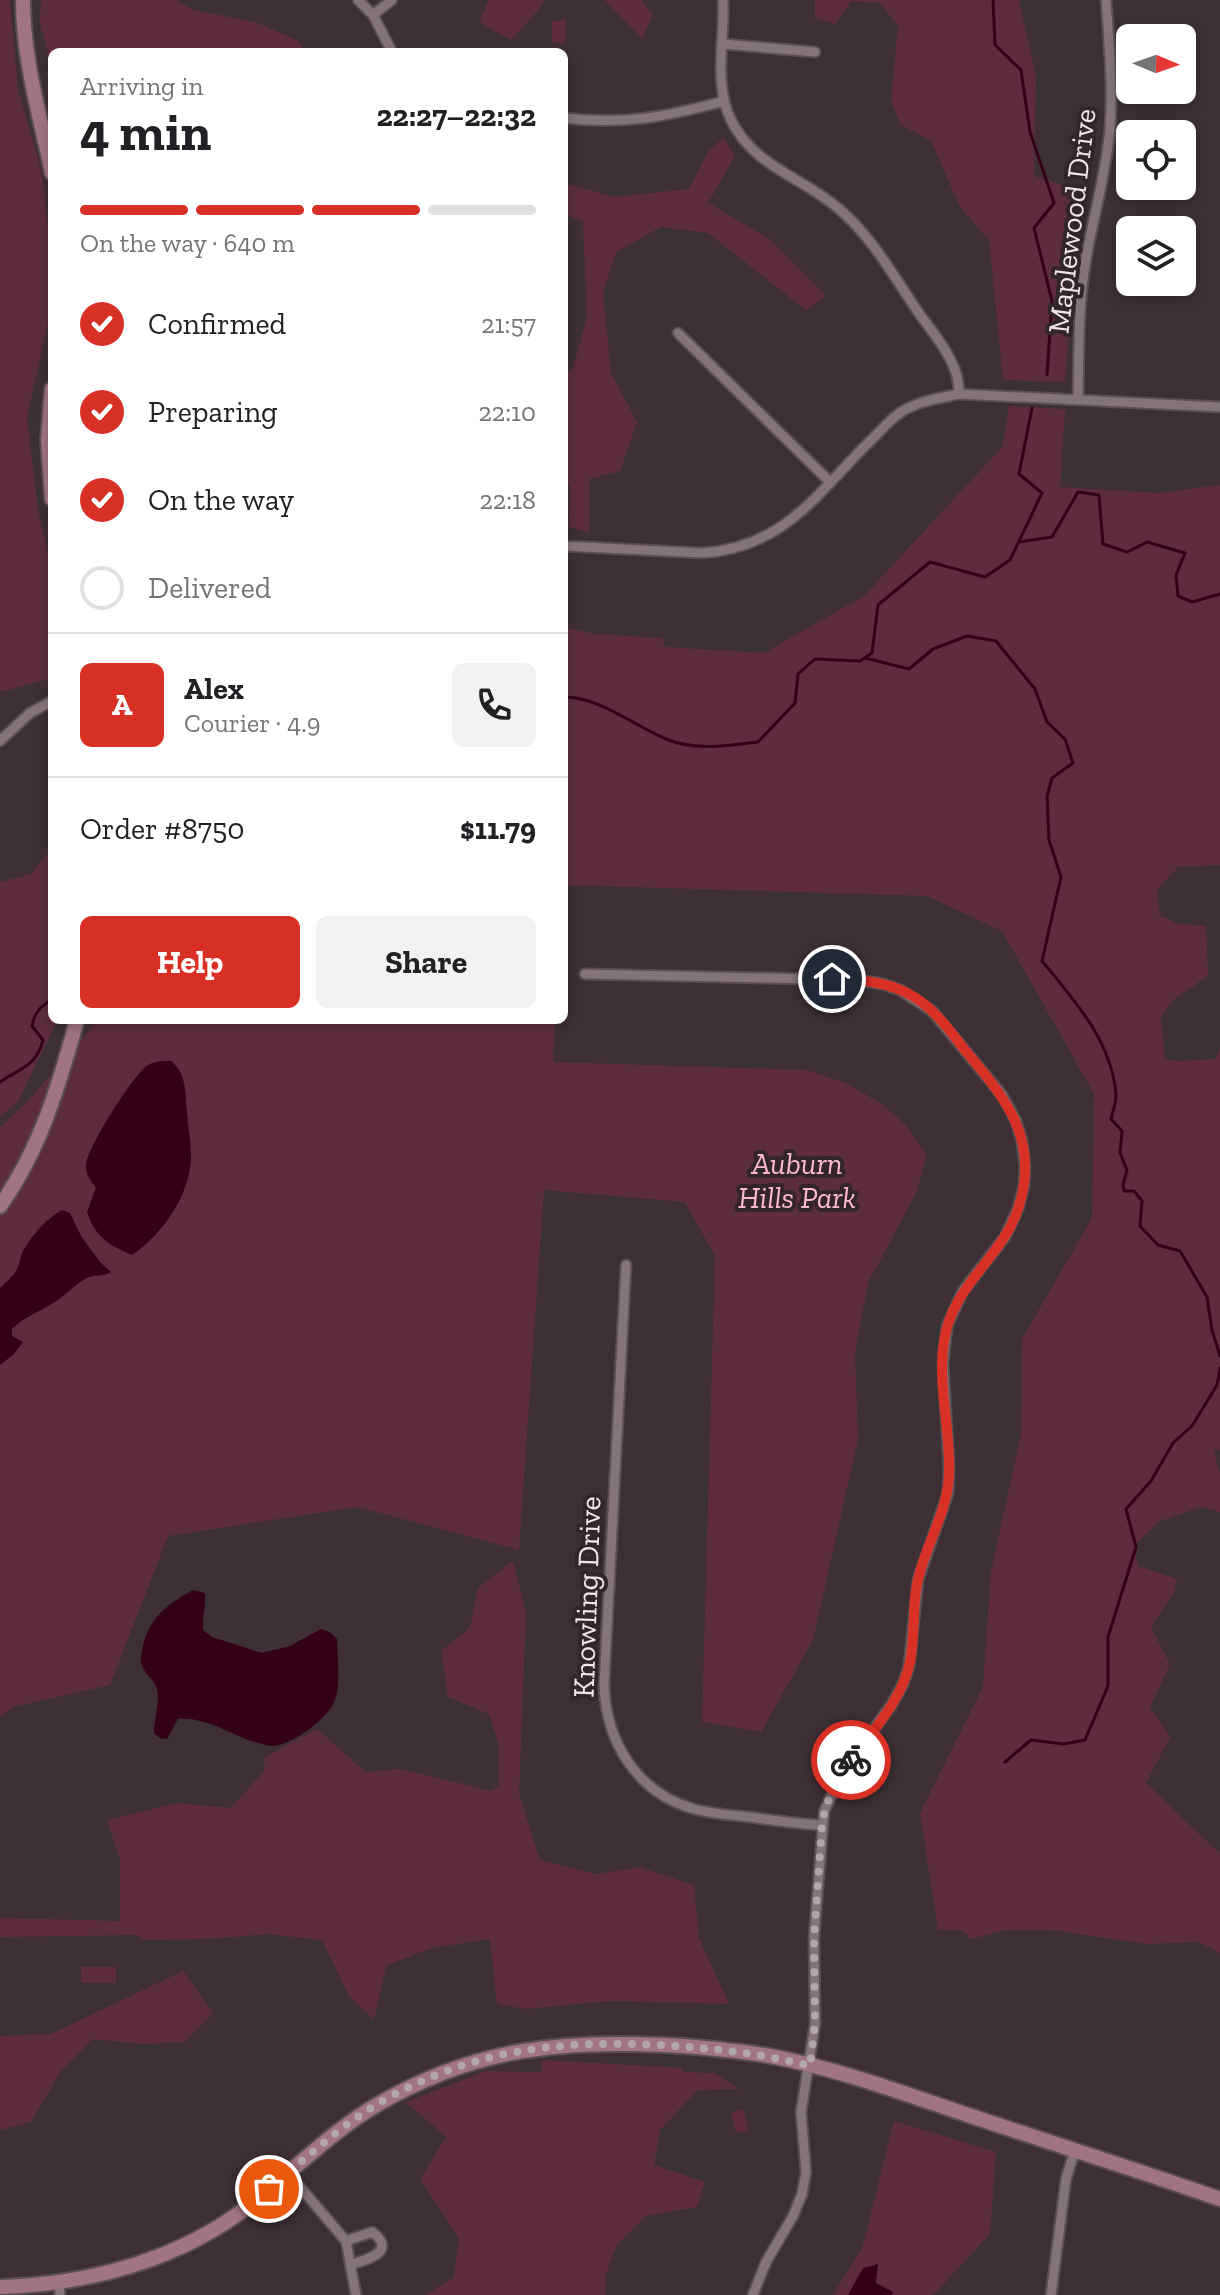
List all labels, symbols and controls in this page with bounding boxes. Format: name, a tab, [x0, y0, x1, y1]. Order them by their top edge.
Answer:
north arrow	[1116, 24, 1196, 104]
map controls	[1116, 24, 1196, 296]
text: Arriving in	[80, 70, 203, 102]
text: 22:27–22:32	[376, 98, 536, 134]
text: 4 min	[80, 101, 211, 163]
street label: Maplewood Drive	[1040, 107, 1104, 335]
button: locate	[1116, 120, 1196, 200]
button: layers	[1116, 216, 1196, 296]
text: On the way · 640 m	[80, 227, 295, 259]
icon: check	[80, 302, 124, 346]
text: Confirmed	[148, 306, 286, 342]
text: 21:57	[481, 308, 536, 340]
icon: check	[80, 390, 124, 434]
text: Preparing	[148, 394, 278, 430]
text: 22:10	[478, 396, 536, 428]
icon: check	[80, 478, 124, 522]
text: On the way	[148, 482, 294, 518]
text: 22:18	[479, 484, 536, 516]
text: Delivered	[148, 570, 271, 606]
button: phone	[452, 663, 536, 747]
text: Alex	[184, 671, 244, 707]
text: A	[112, 687, 132, 723]
text: Courier · 4.9	[184, 707, 320, 739]
text: Order #8750	[80, 811, 245, 847]
text: $11.79	[460, 811, 536, 847]
button: Help	[80, 916, 300, 1008]
button: Share	[316, 916, 536, 1008]
pin	[798, 945, 866, 1013]
icon: home	[810, 957, 854, 1001]
park label: Auburn Hills Park	[738, 1146, 856, 1216]
street label: Knowling Drive	[565, 1496, 609, 1698]
courier	[811, 1720, 891, 1800]
icon: bike	[829, 1738, 873, 1782]
pin	[235, 2155, 303, 2223]
icon: bag	[247, 2167, 291, 2211]

